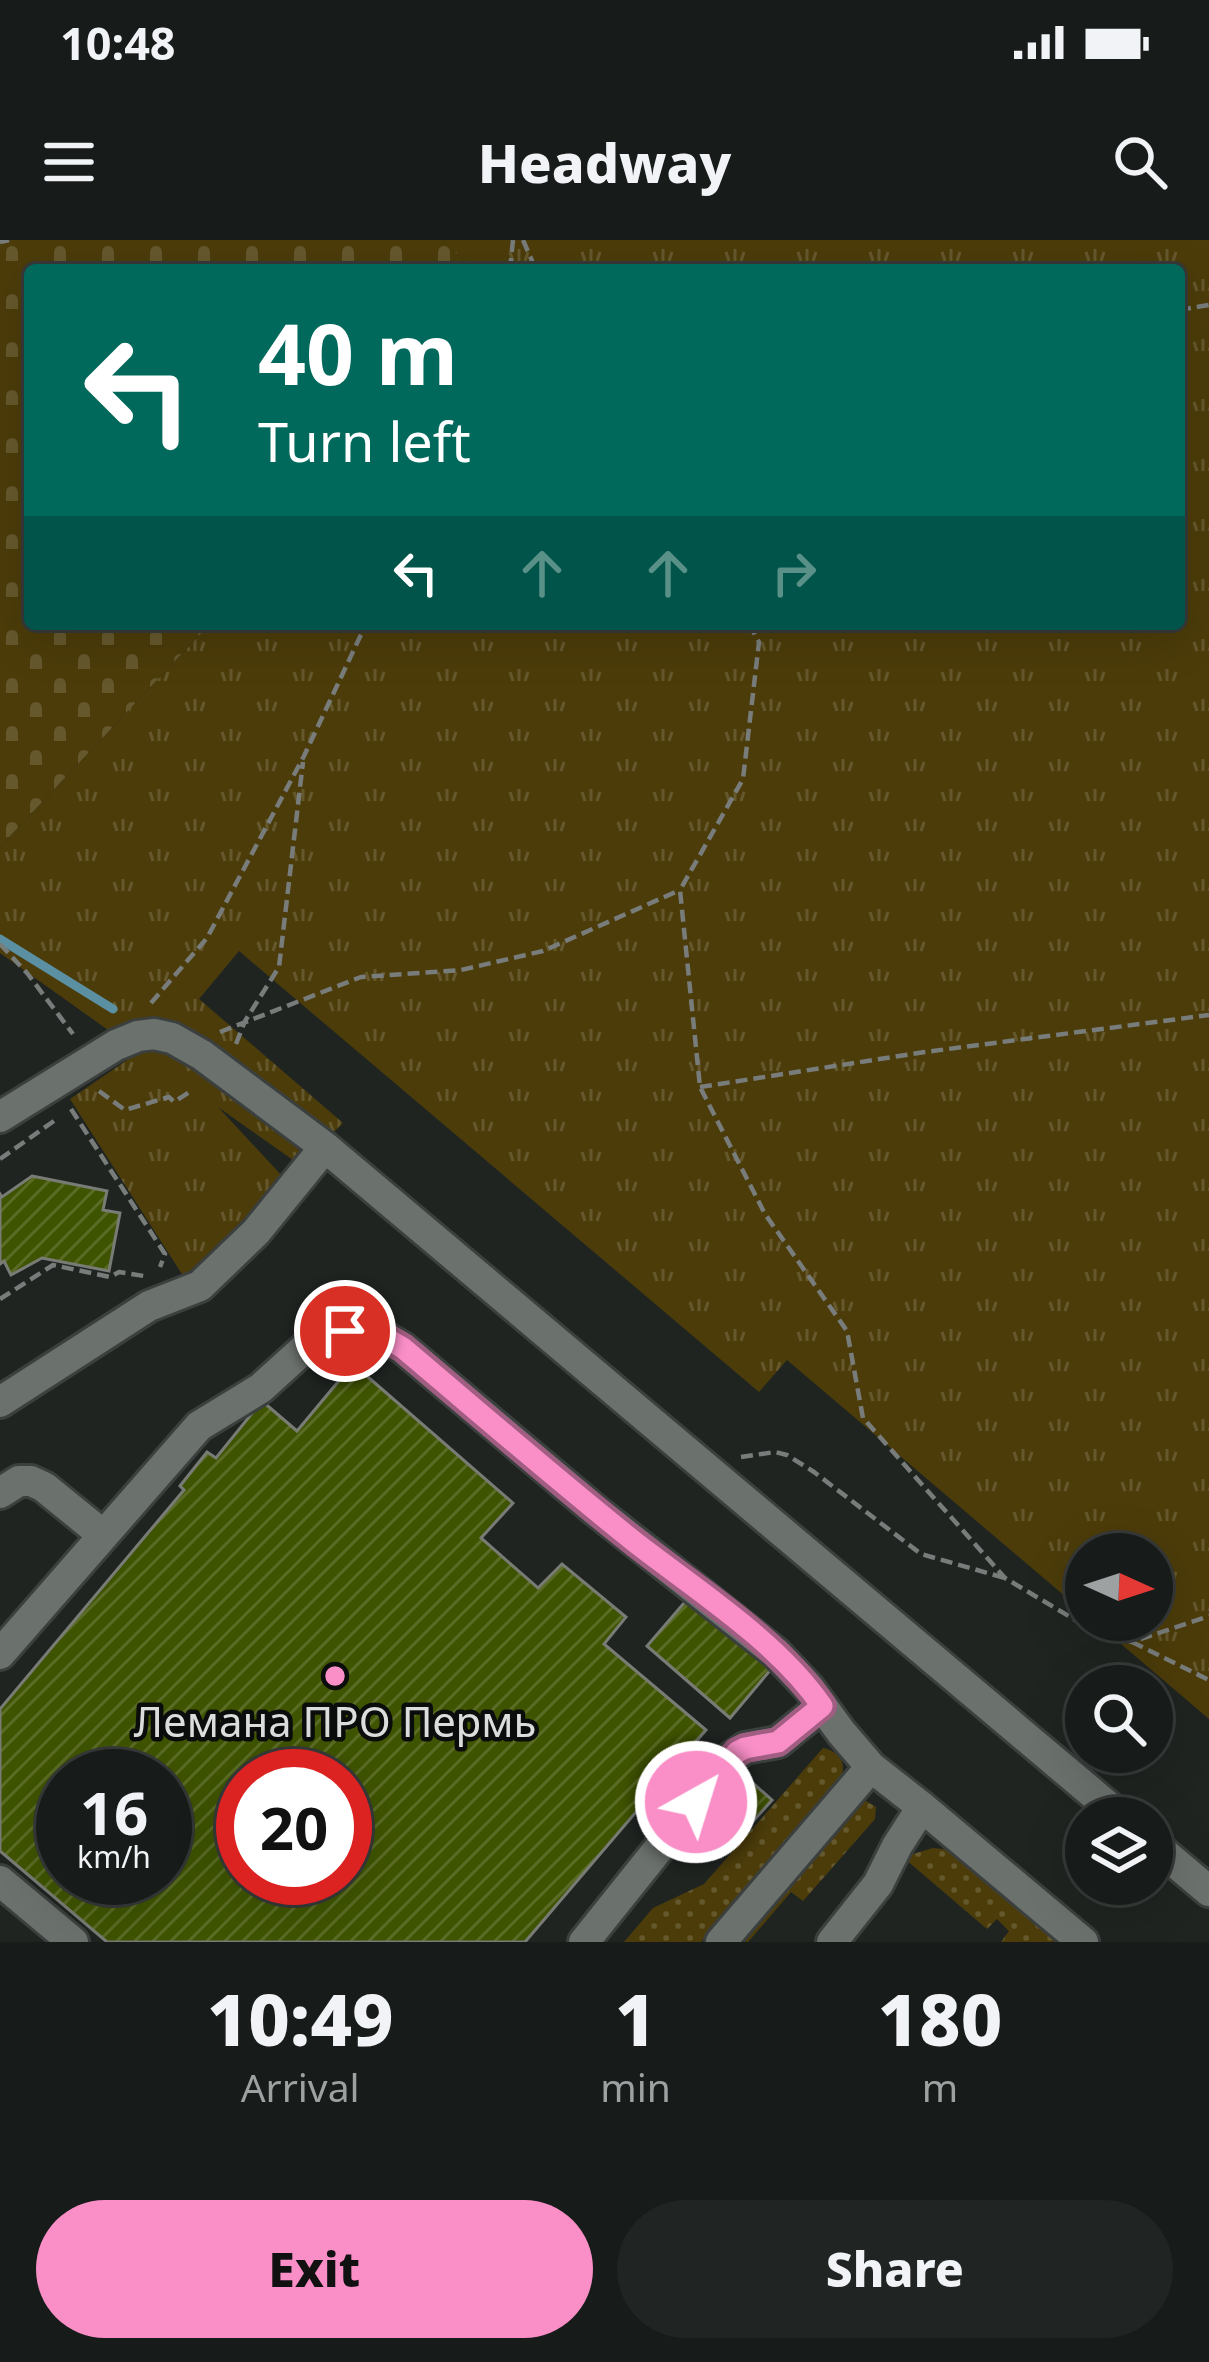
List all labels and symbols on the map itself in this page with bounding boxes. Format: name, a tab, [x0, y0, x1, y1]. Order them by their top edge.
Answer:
pin	[294, 1280, 396, 1382]
north arrow	[1065, 1533, 1173, 1641]
marker: Лeмaна ПРО Пермь	[322, 1663, 348, 1689]
place label: Лeмaна ПРО Пермь	[134, 1692, 536, 1749]
position arrow	[633, 1739, 759, 1865]
speed limit sign: 20	[216, 1749, 372, 1905]

